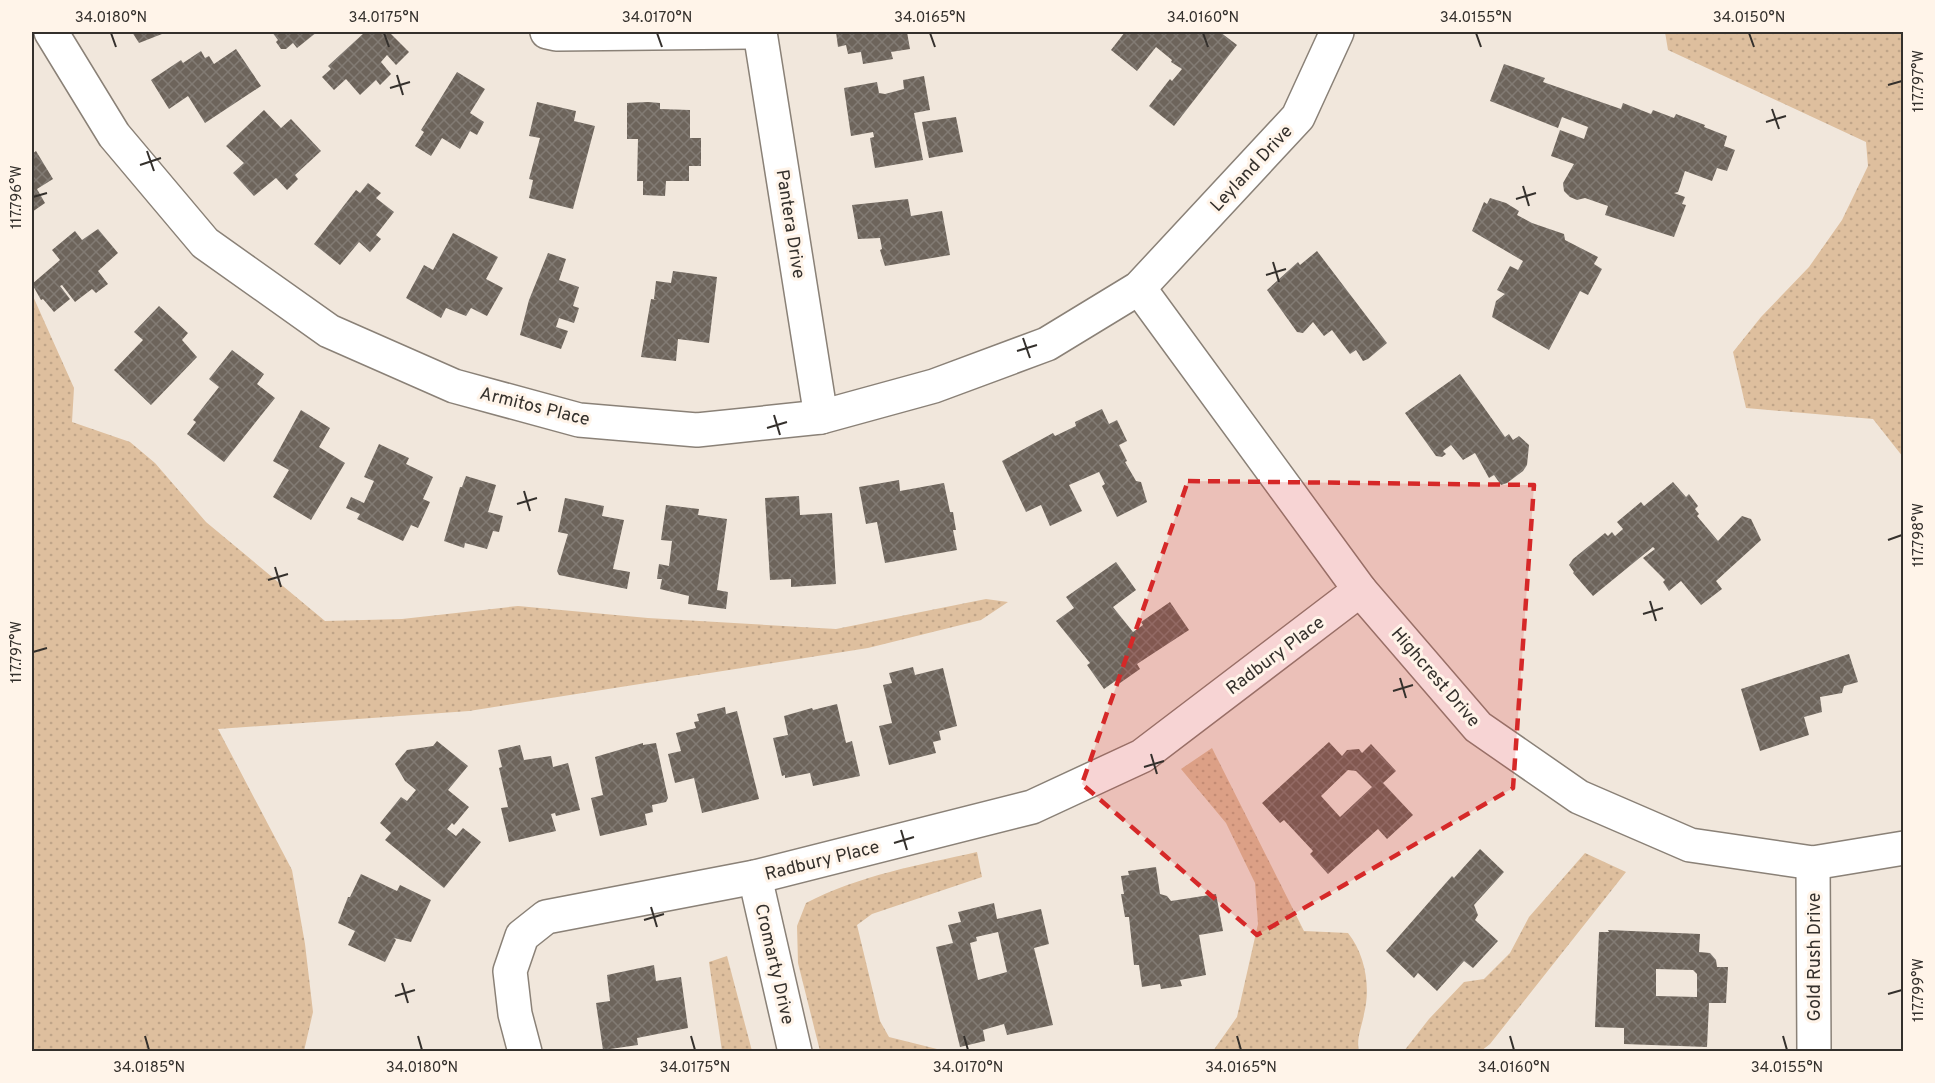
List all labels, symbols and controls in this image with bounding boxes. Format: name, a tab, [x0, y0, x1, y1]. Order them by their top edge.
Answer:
text: 34.0180°N	[75, 9, 147, 28]
text: 34.0175°N	[349, 9, 419, 28]
text: 34.0170°N	[622, 9, 692, 28]
text: 34.0165°N	[894, 9, 966, 28]
text: 34.0160°N	[1167, 9, 1239, 28]
text: 34.0155°N	[1440, 9, 1512, 28]
text: 34.0150°N	[1713, 9, 1785, 28]
text: 117.797°W	[1910, 50, 1929, 112]
street label: Leyland Drive	[1206, 121, 1298, 217]
text: 117.796°W	[8, 165, 27, 229]
street label: Pantera Drive	[770, 168, 809, 280]
street label: Armitos Place	[477, 383, 592, 432]
text: 117.798°W	[1910, 503, 1929, 567]
street label: Radbury Place	[1222, 612, 1330, 701]
text: 117.797°W	[8, 621, 27, 683]
street label: Highcrest Drive	[1385, 623, 1484, 733]
street label: Radbury Place	[763, 836, 882, 887]
street label: Gold Rush Drive	[1804, 893, 1827, 1021]
street label: Cromarty Drive	[748, 902, 799, 1027]
text: 117.799°W	[1910, 958, 1929, 1022]
text: 34.0185°N	[113, 1059, 185, 1078]
text: 34.0180°N	[386, 1059, 458, 1078]
text: 34.0175°N	[660, 1059, 730, 1078]
text: 34.0170°N	[933, 1059, 1003, 1078]
text: 34.0165°N	[1205, 1059, 1277, 1078]
text: 34.0160°N	[1478, 1059, 1550, 1078]
text: 34.0155°N	[1751, 1059, 1823, 1078]

